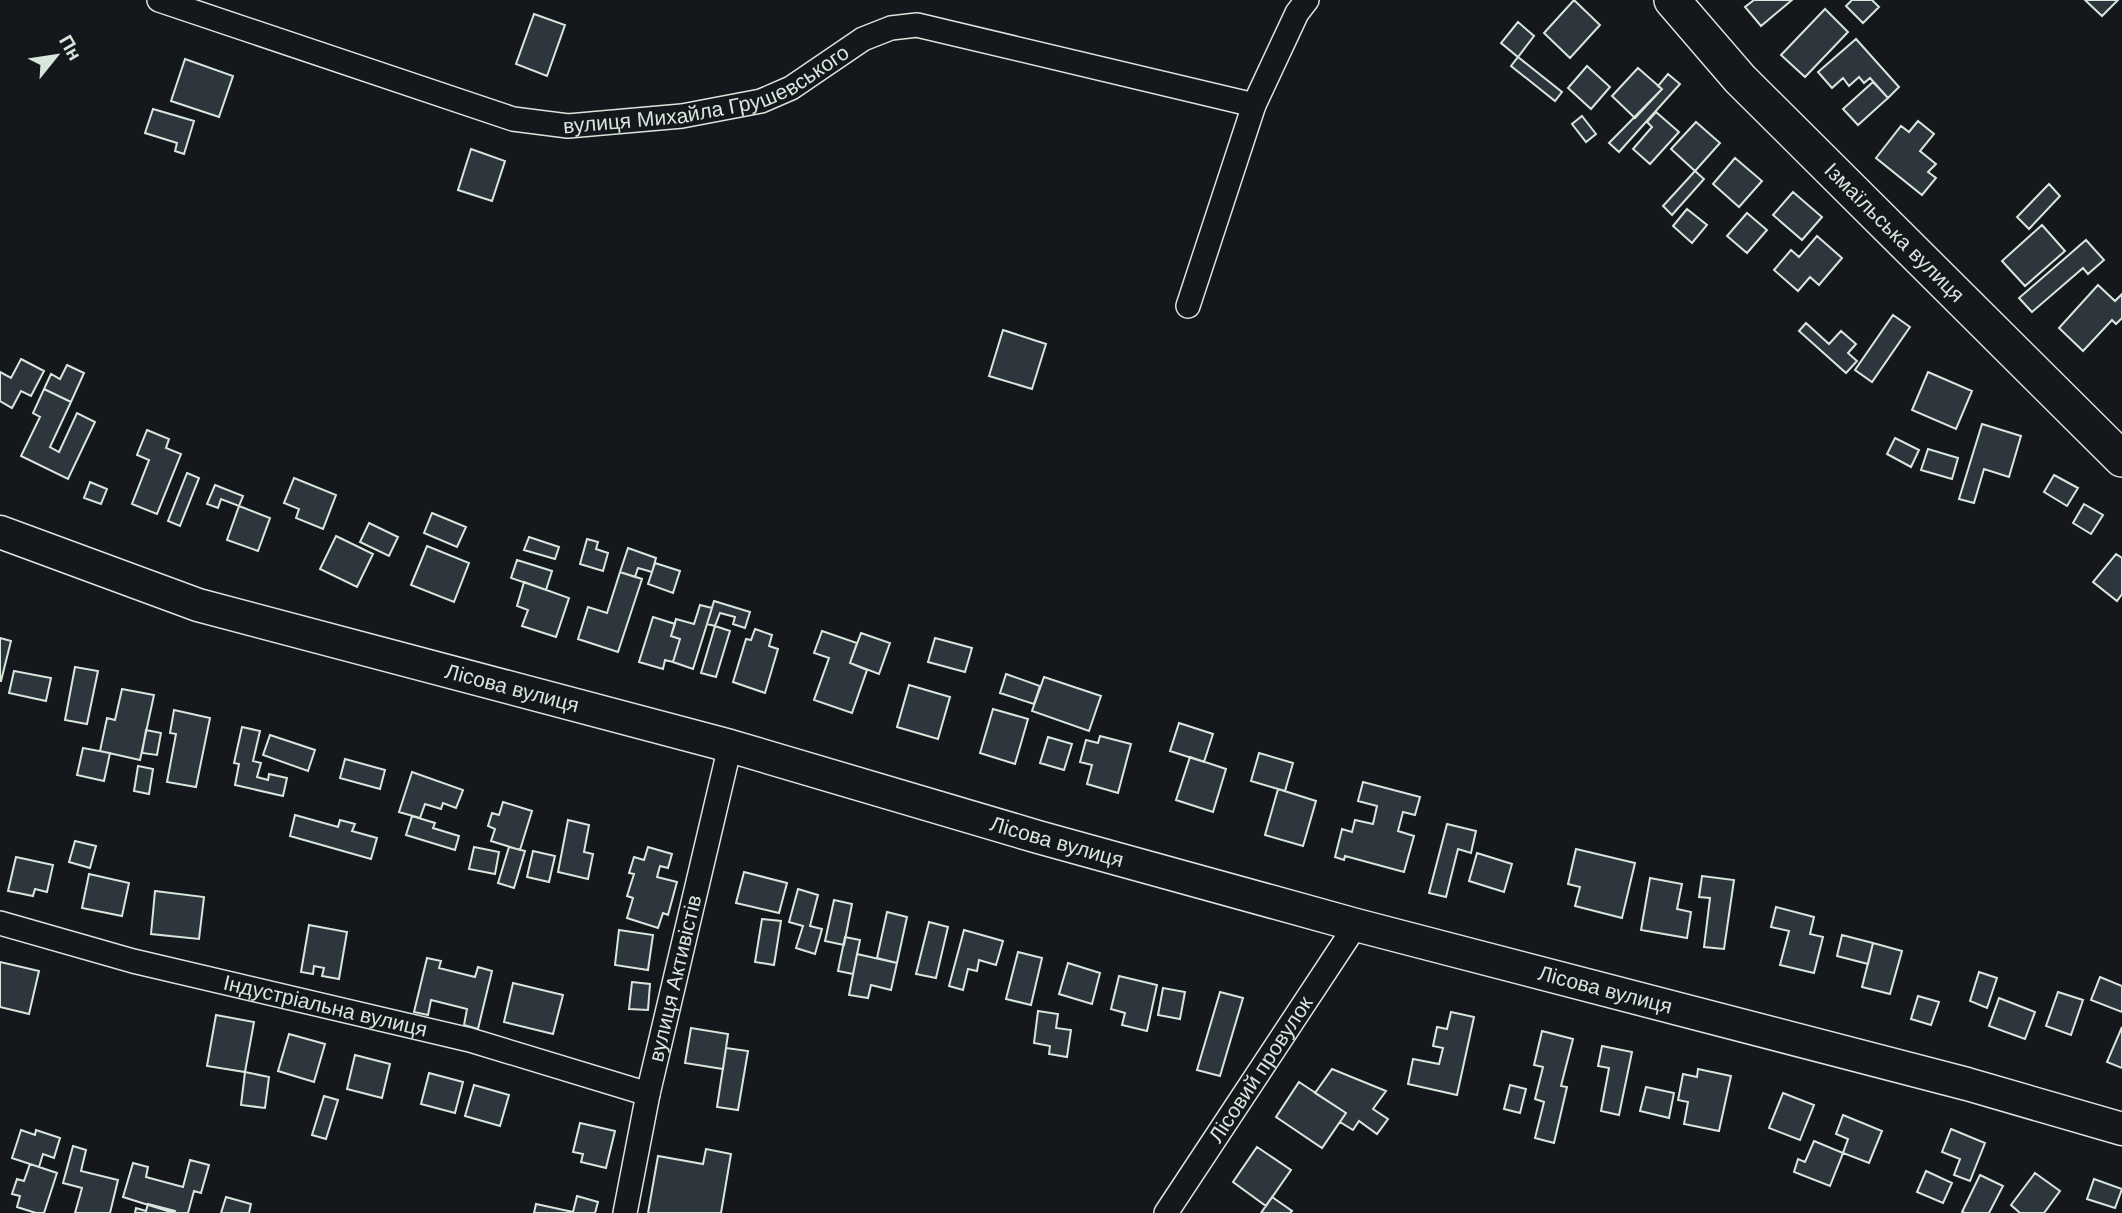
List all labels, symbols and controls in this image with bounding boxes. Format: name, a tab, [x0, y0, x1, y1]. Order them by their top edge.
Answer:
north arrow	[21, 21, 91, 91]
text: Пн	[55, 32, 86, 64]
street label: вулиця Михайла Грушевського	[562, 40, 853, 137]
street label: Ізмаїльська вулиця	[1820, 158, 1969, 306]
street label: Лісова вулиця	[443, 659, 582, 717]
street label: Лісова вулиця	[988, 812, 1126, 871]
street label: вулиця Активістів	[644, 893, 706, 1064]
street label: Лісова вулиця	[1536, 961, 1675, 1018]
street label: Індустріальна вулиця	[221, 971, 430, 1041]
street label: Лісовий провулок	[1204, 991, 1317, 1147]

